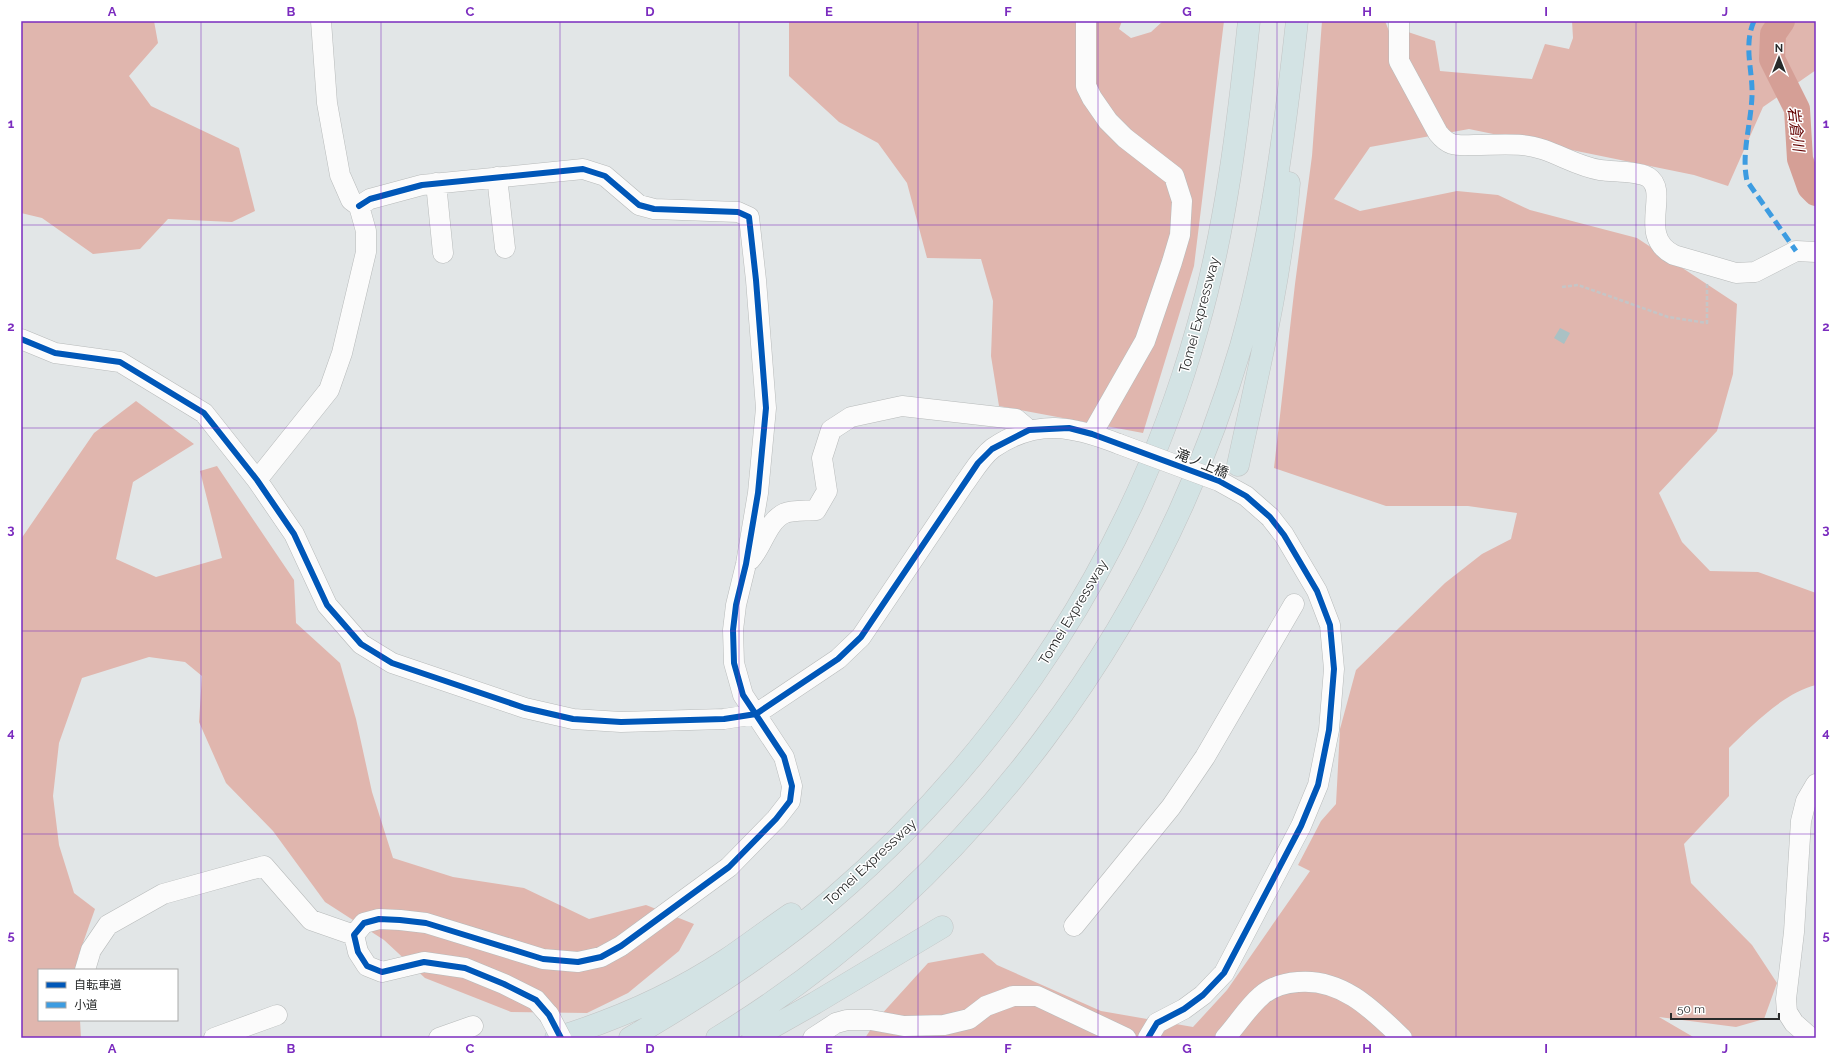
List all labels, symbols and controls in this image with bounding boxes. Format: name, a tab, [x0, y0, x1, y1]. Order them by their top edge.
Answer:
text: A	[108, 4, 117, 19]
text: B	[287, 4, 296, 19]
text: C	[466, 4, 475, 19]
text: D	[645, 4, 655, 19]
text: E	[825, 4, 833, 19]
text: F	[1004, 4, 1012, 19]
text: G	[1182, 4, 1192, 19]
text: H	[1362, 4, 1372, 19]
text: I	[1544, 4, 1548, 19]
text: J	[1722, 4, 1728, 19]
north arrow	[1759, 38, 1799, 78]
text: N	[1775, 42, 1783, 55]
water label: 岩倉川	[1784, 106, 1808, 154]
text: 1	[8, 116, 15, 131]
text: 1	[1823, 116, 1830, 131]
street label: Tomei Expressway	[1176, 255, 1222, 375]
text: 2	[7, 319, 15, 334]
text: 2	[1822, 319, 1830, 334]
street label: 滝ノ上橋	[1173, 445, 1231, 481]
text: 3	[7, 522, 15, 537]
text: 3	[1822, 522, 1830, 537]
street label: Tomei Expressway	[1035, 556, 1111, 667]
text: 4	[7, 725, 15, 740]
text: 4	[1822, 725, 1830, 740]
street label: Tomei Expressway	[821, 815, 920, 909]
text: 5	[7, 928, 15, 943]
text: 5	[1822, 928, 1830, 943]
legend	[38, 969, 178, 1021]
text: 自転車道	[74, 978, 122, 992]
scale bar	[1671, 995, 1779, 1021]
text: 小道	[74, 998, 98, 1012]
text: 50 m	[1677, 1002, 1705, 1016]
text: A	[108, 1041, 117, 1056]
text: B	[287, 1041, 296, 1056]
text: C	[466, 1041, 475, 1056]
text: D	[645, 1041, 655, 1056]
text: E	[825, 1041, 833, 1056]
text: F	[1004, 1041, 1012, 1056]
text: G	[1182, 1041, 1192, 1056]
text: H	[1362, 1041, 1372, 1056]
text: I	[1544, 1041, 1548, 1056]
text: J	[1722, 1041, 1728, 1056]

